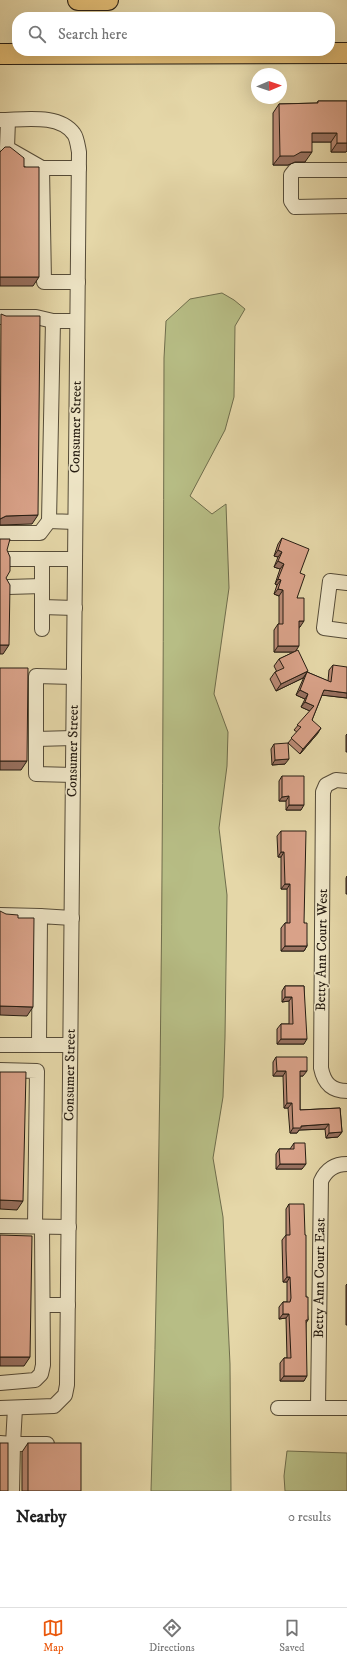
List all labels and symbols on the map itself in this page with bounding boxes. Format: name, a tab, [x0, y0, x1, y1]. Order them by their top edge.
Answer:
north arrow	[251, 68, 287, 104]
street label: Consumer Street	[66, 380, 86, 473]
street label: Consumer Street	[63, 704, 83, 797]
street label: Betty Ann Court West	[312, 888, 332, 1011]
street label: Consumer Street	[60, 1028, 80, 1121]
street label: Betty Ann Court East	[310, 1217, 330, 1338]

